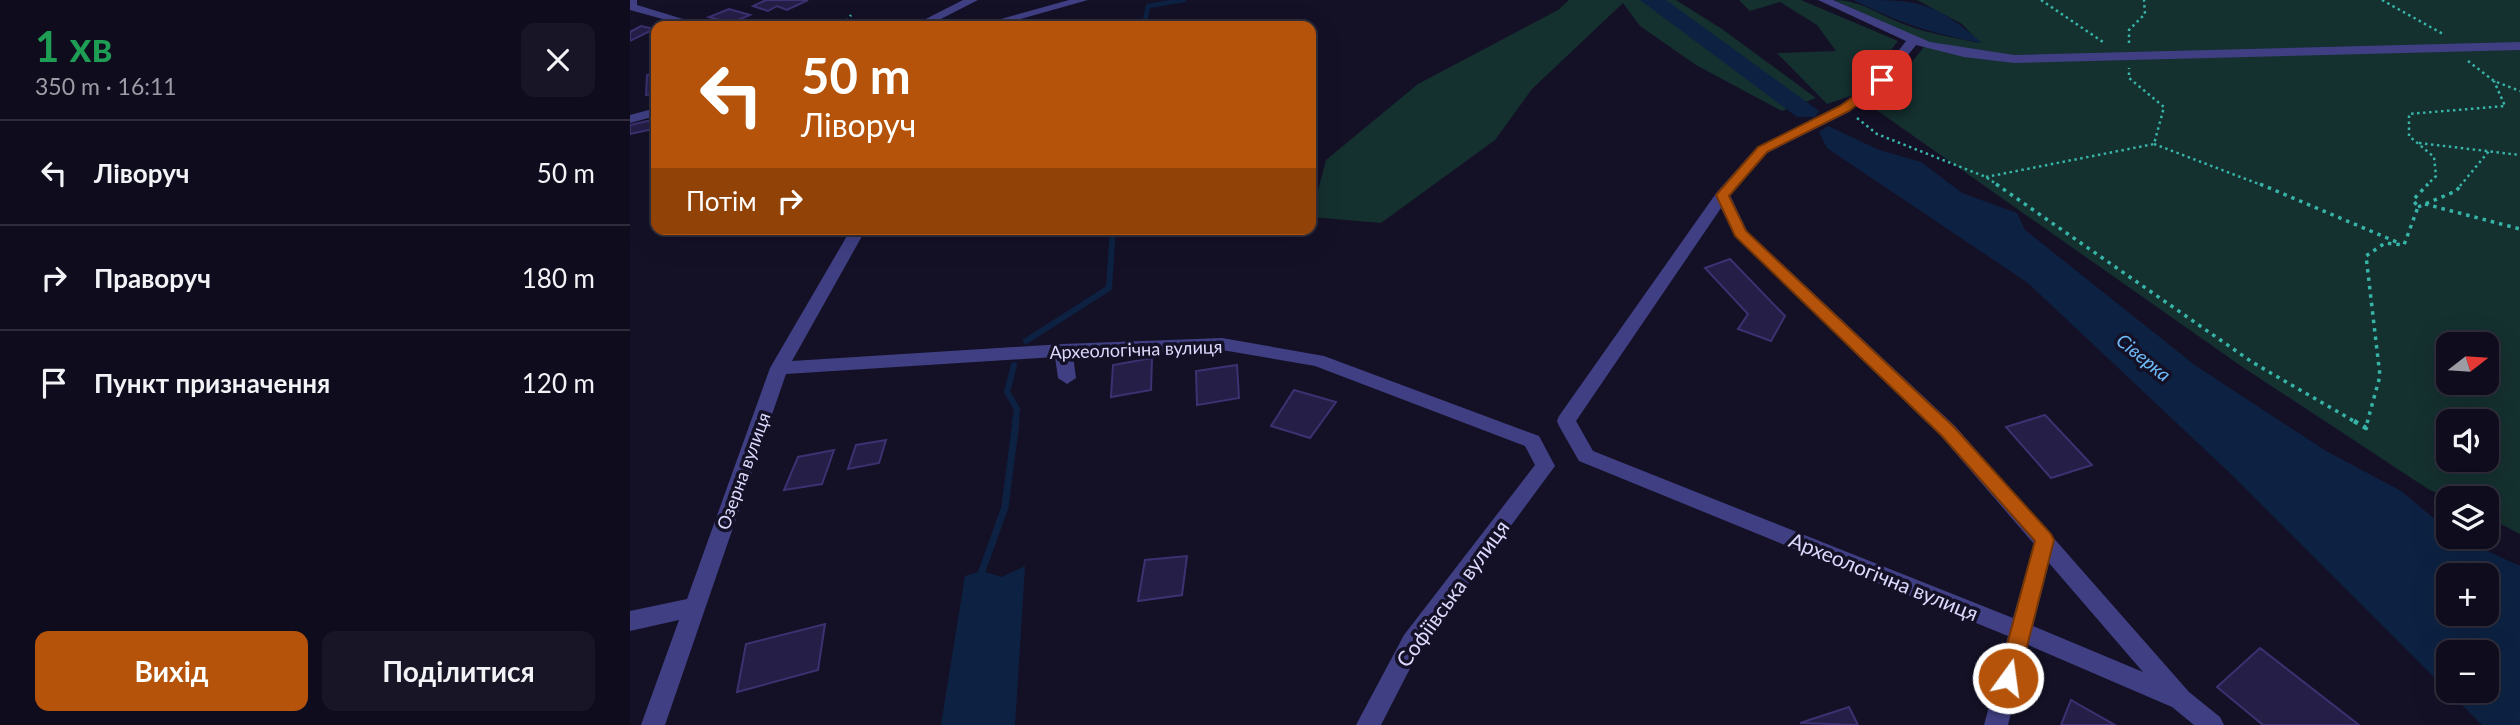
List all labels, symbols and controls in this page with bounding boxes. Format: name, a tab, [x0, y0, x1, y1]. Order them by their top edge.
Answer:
text: 1 хв	[35, 21, 113, 71]
button: close	[521, 23, 595, 97]
text: 50 m	[801, 46, 911, 104]
icon: left	[686, 49, 777, 140]
pin	[1852, 50, 1912, 110]
icon: arrive	[1863, 61, 1901, 99]
text: 350 m · 16:11	[35, 72, 177, 100]
text: Ліворуч	[801, 105, 916, 144]
icon: left	[35, 154, 73, 192]
text: Ліворуч	[94, 157, 190, 189]
text: 50 m	[537, 157, 595, 189]
icon: right	[771, 182, 809, 220]
text: Потім	[686, 185, 757, 217]
icon: right	[35, 259, 73, 297]
text: Праворуч	[94, 262, 211, 294]
text: 180 m	[522, 262, 595, 294]
water label: Сіверка	[2112, 328, 2176, 386]
north arrow	[2436, 332, 2499, 396]
map controls	[2436, 332, 2499, 703]
street label: Археологічна вулиця	[1049, 335, 1223, 363]
icon: arrive	[35, 364, 73, 402]
text: Пункт призначення	[94, 367, 330, 399]
text: 120 m	[522, 367, 595, 399]
street label: Озерна вулиця	[712, 409, 774, 533]
button: sound	[2436, 409, 2499, 472]
button: layers	[2436, 486, 2499, 549]
street label: Софіївська вулиця	[1390, 515, 1514, 671]
street label: Археологічна вулиця	[1786, 527, 1982, 625]
button: +	[2436, 563, 2499, 626]
button: Вихід	[35, 631, 308, 711]
button: Поділитися	[322, 631, 595, 711]
button: −	[2436, 640, 2499, 703]
position arrow	[1971, 641, 2045, 715]

